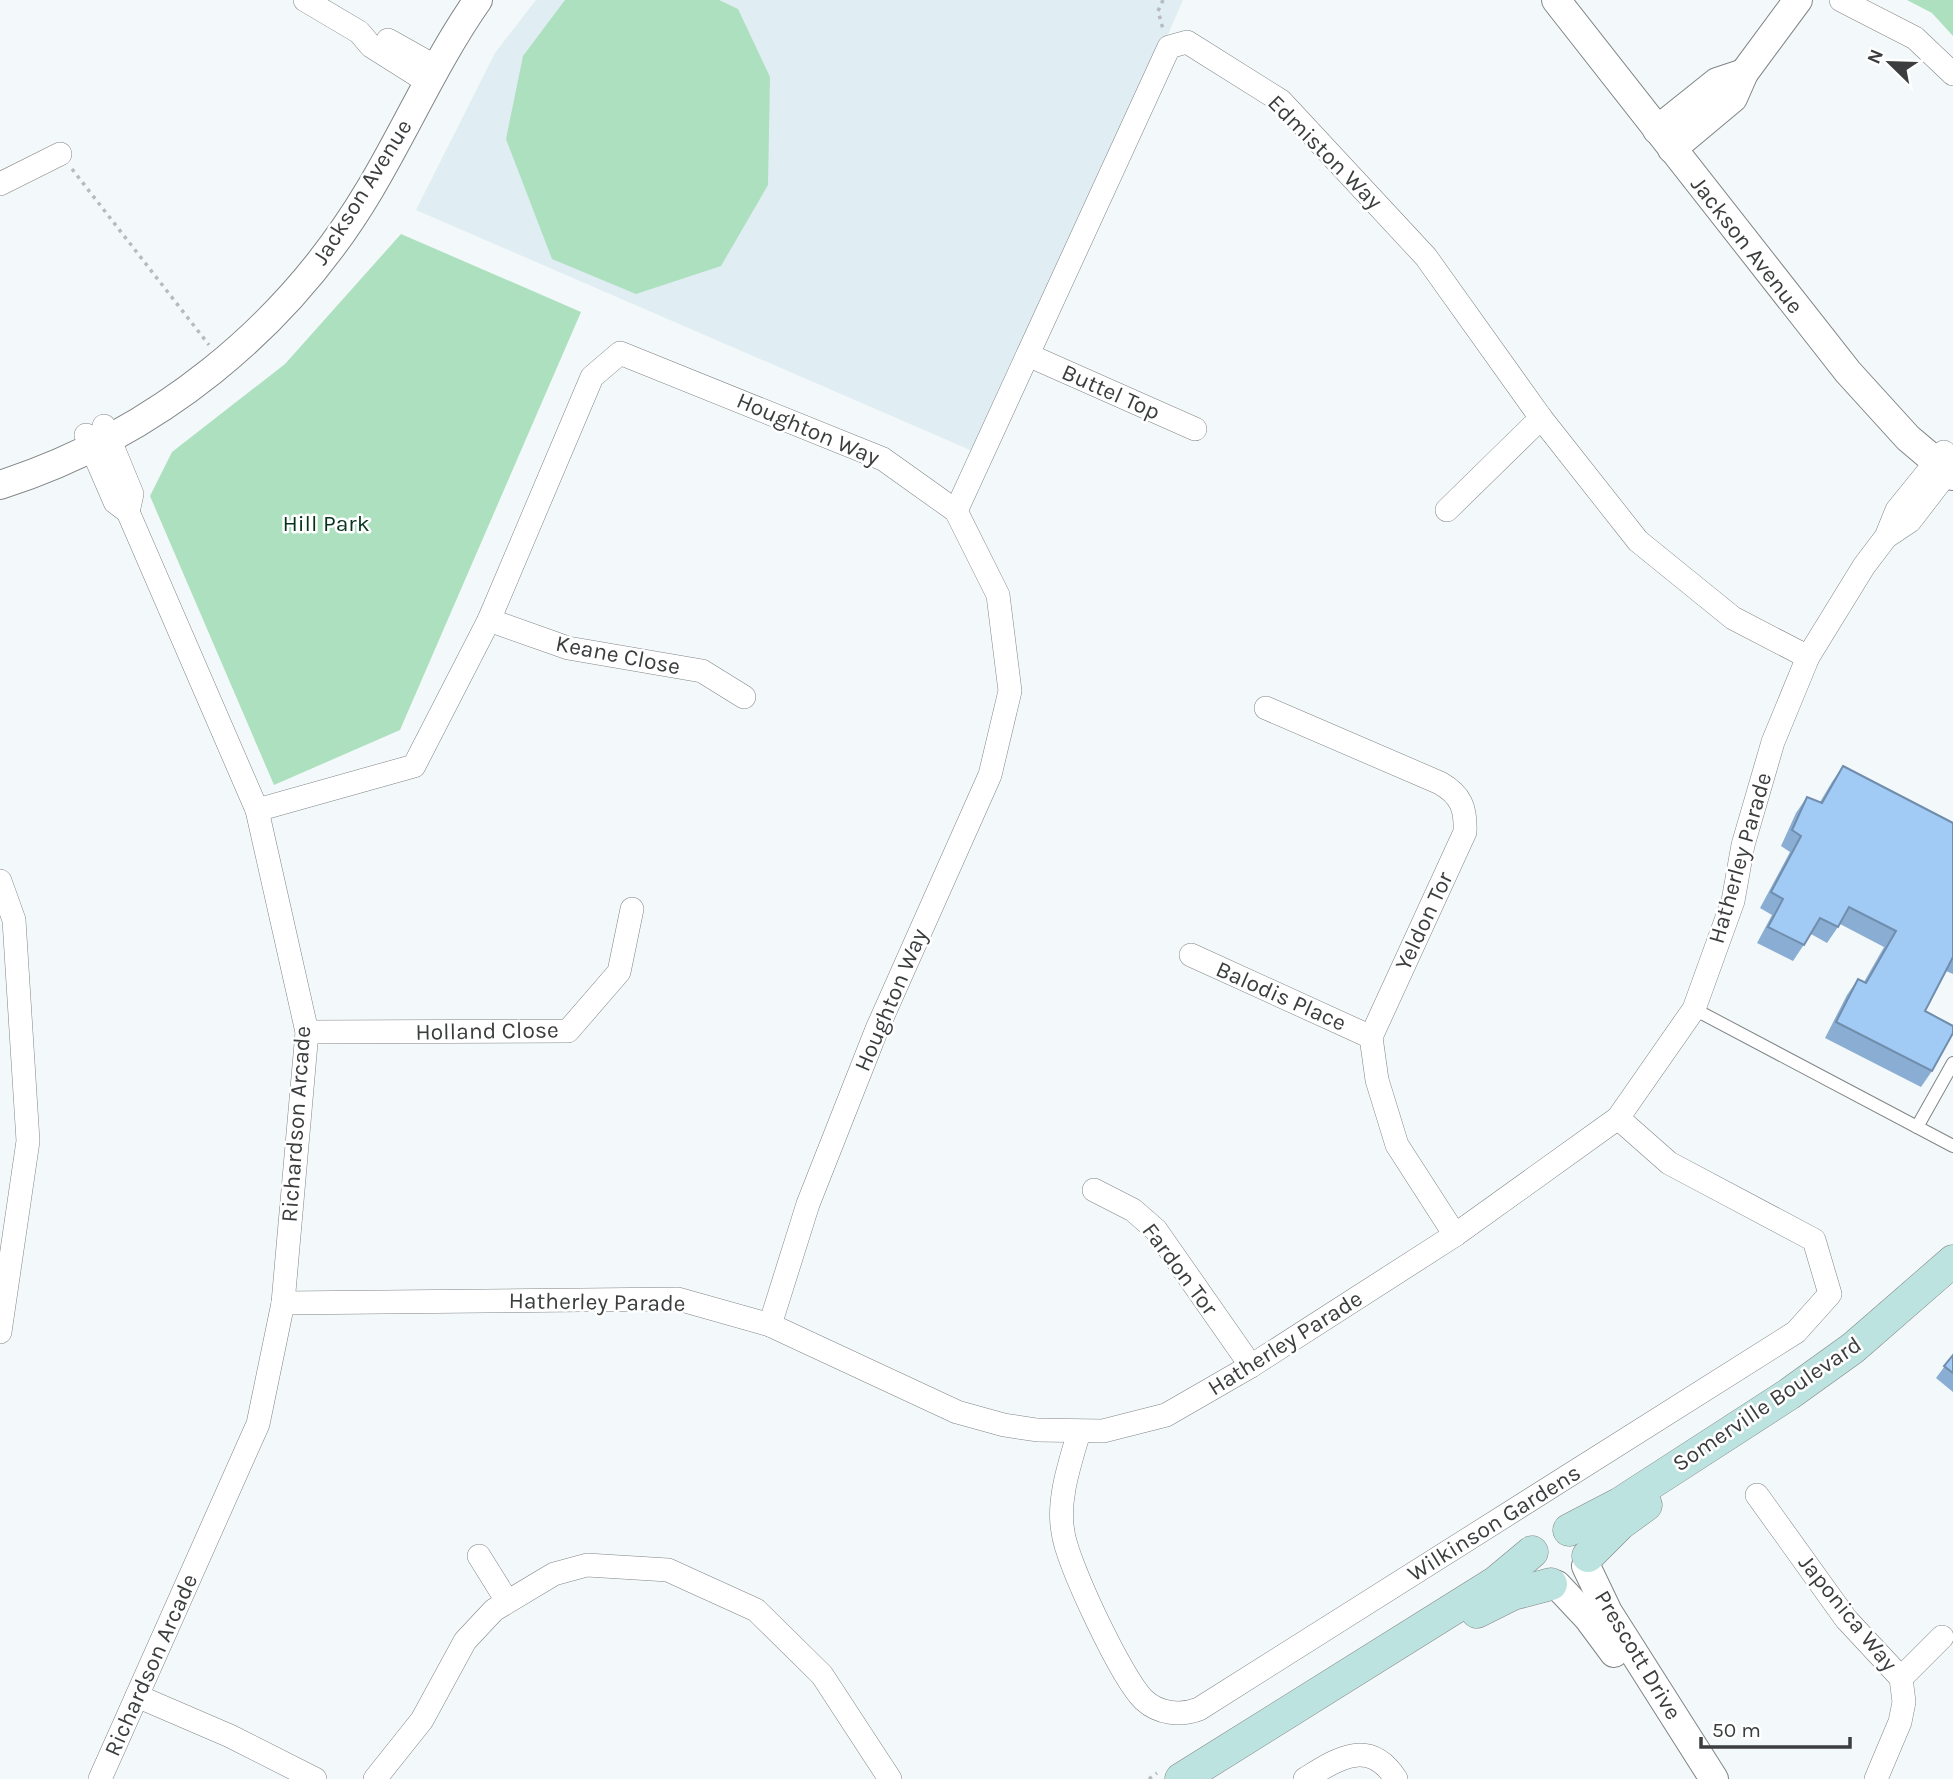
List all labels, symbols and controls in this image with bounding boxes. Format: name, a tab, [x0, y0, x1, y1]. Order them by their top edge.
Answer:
north arrow	[1855, 28, 1925, 98]
text: N	[1862, 46, 1888, 67]
street label: Edmiston Way	[1262, 89, 1388, 215]
street label: Jackson Avenue	[306, 114, 418, 270]
street label: Jackson Avenue	[1685, 171, 1809, 319]
street label: Buttel Top	[1058, 358, 1164, 426]
street label: Houghton Way	[733, 387, 884, 471]
park label: Hill Park	[282, 510, 370, 537]
street label: Keane Close	[553, 630, 683, 680]
street label: Hatherley Parade	[1703, 769, 1777, 947]
street label: Yeldon Tor	[1389, 867, 1459, 975]
street label: Houghton Way	[849, 924, 933, 1075]
street label: Balodis Place	[1212, 955, 1350, 1037]
street label: Holland Close	[415, 1016, 559, 1046]
street label: Richardson Arcade	[276, 1025, 316, 1223]
street label: Fardon Tor	[1137, 1218, 1224, 1321]
street label: Hatherley Parade	[1203, 1285, 1367, 1401]
street label: Hatherley Parade	[508, 1287, 686, 1317]
street label: Somerville Boulevard	[1667, 1331, 1867, 1477]
street label: Wilkinson Gardens	[1403, 1459, 1585, 1587]
street label: Japonica Way	[1793, 1549, 1903, 1677]
street label: Richardson Arcade	[99, 1570, 203, 1760]
street label: Prescott Drive	[1589, 1586, 1687, 1724]
scale bar	[1701, 1706, 1850, 1750]
text: 50 m	[1712, 1718, 1761, 1742]

